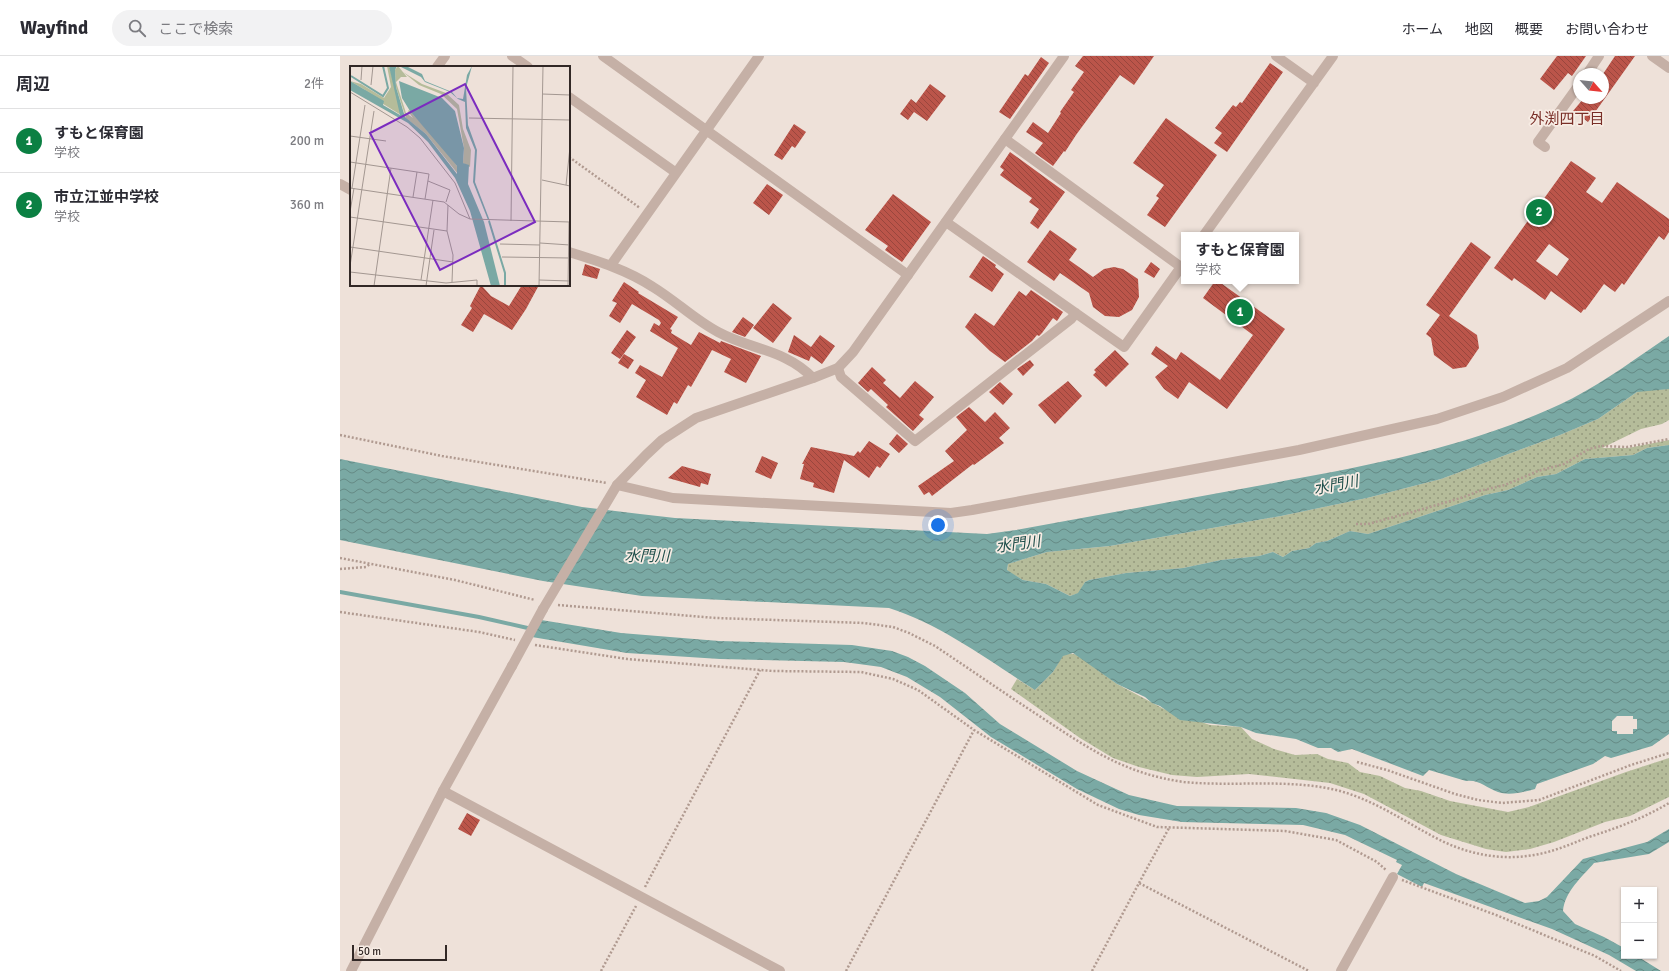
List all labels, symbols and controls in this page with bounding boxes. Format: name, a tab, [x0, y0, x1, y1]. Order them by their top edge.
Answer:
search box	[112, 10, 392, 46]
text: Wayfind	[20, 16, 88, 40]
icon: search	[126, 17, 148, 39]
text: ここで検索	[158, 20, 233, 38]
text: ホーム	[1401, 21, 1443, 38]
text: 地図	[1465, 21, 1493, 38]
text: 概要	[1515, 21, 1543, 38]
text: お問い合わせ	[1565, 21, 1649, 38]
inset map	[350, 66, 570, 286]
north arrow	[1573, 68, 1609, 104]
text: 周辺	[16, 74, 50, 95]
text: 2件	[304, 76, 324, 92]
district label: 外渕四丁目	[1529, 110, 1605, 128]
text: すもと保育園	[54, 124, 144, 142]
text: 1	[25, 133, 33, 149]
text: 200 m	[290, 133, 324, 149]
text: 学校	[54, 145, 80, 161]
text: 市立江並中学校	[54, 188, 159, 206]
text: 2	[25, 197, 33, 213]
text: 360 m	[290, 197, 324, 213]
pin: 2	[1526, 197, 1552, 227]
text: 学校	[54, 209, 80, 225]
popup	[1181, 232, 1299, 284]
text: すもと保育園	[1195, 241, 1285, 259]
text: 学校	[1195, 262, 1221, 278]
pin: 1	[1227, 297, 1253, 327]
water label: 水門川	[1312, 471, 1362, 498]
your location	[928, 515, 948, 535]
water label: 水門川	[994, 532, 1044, 556]
water label: 水門川	[624, 547, 671, 565]
map controls	[1621, 887, 1657, 959]
button: +	[1621, 887, 1657, 923]
button: −	[1621, 923, 1657, 959]
scale bar	[352, 943, 447, 962]
text: 50 m	[358, 945, 381, 958]

